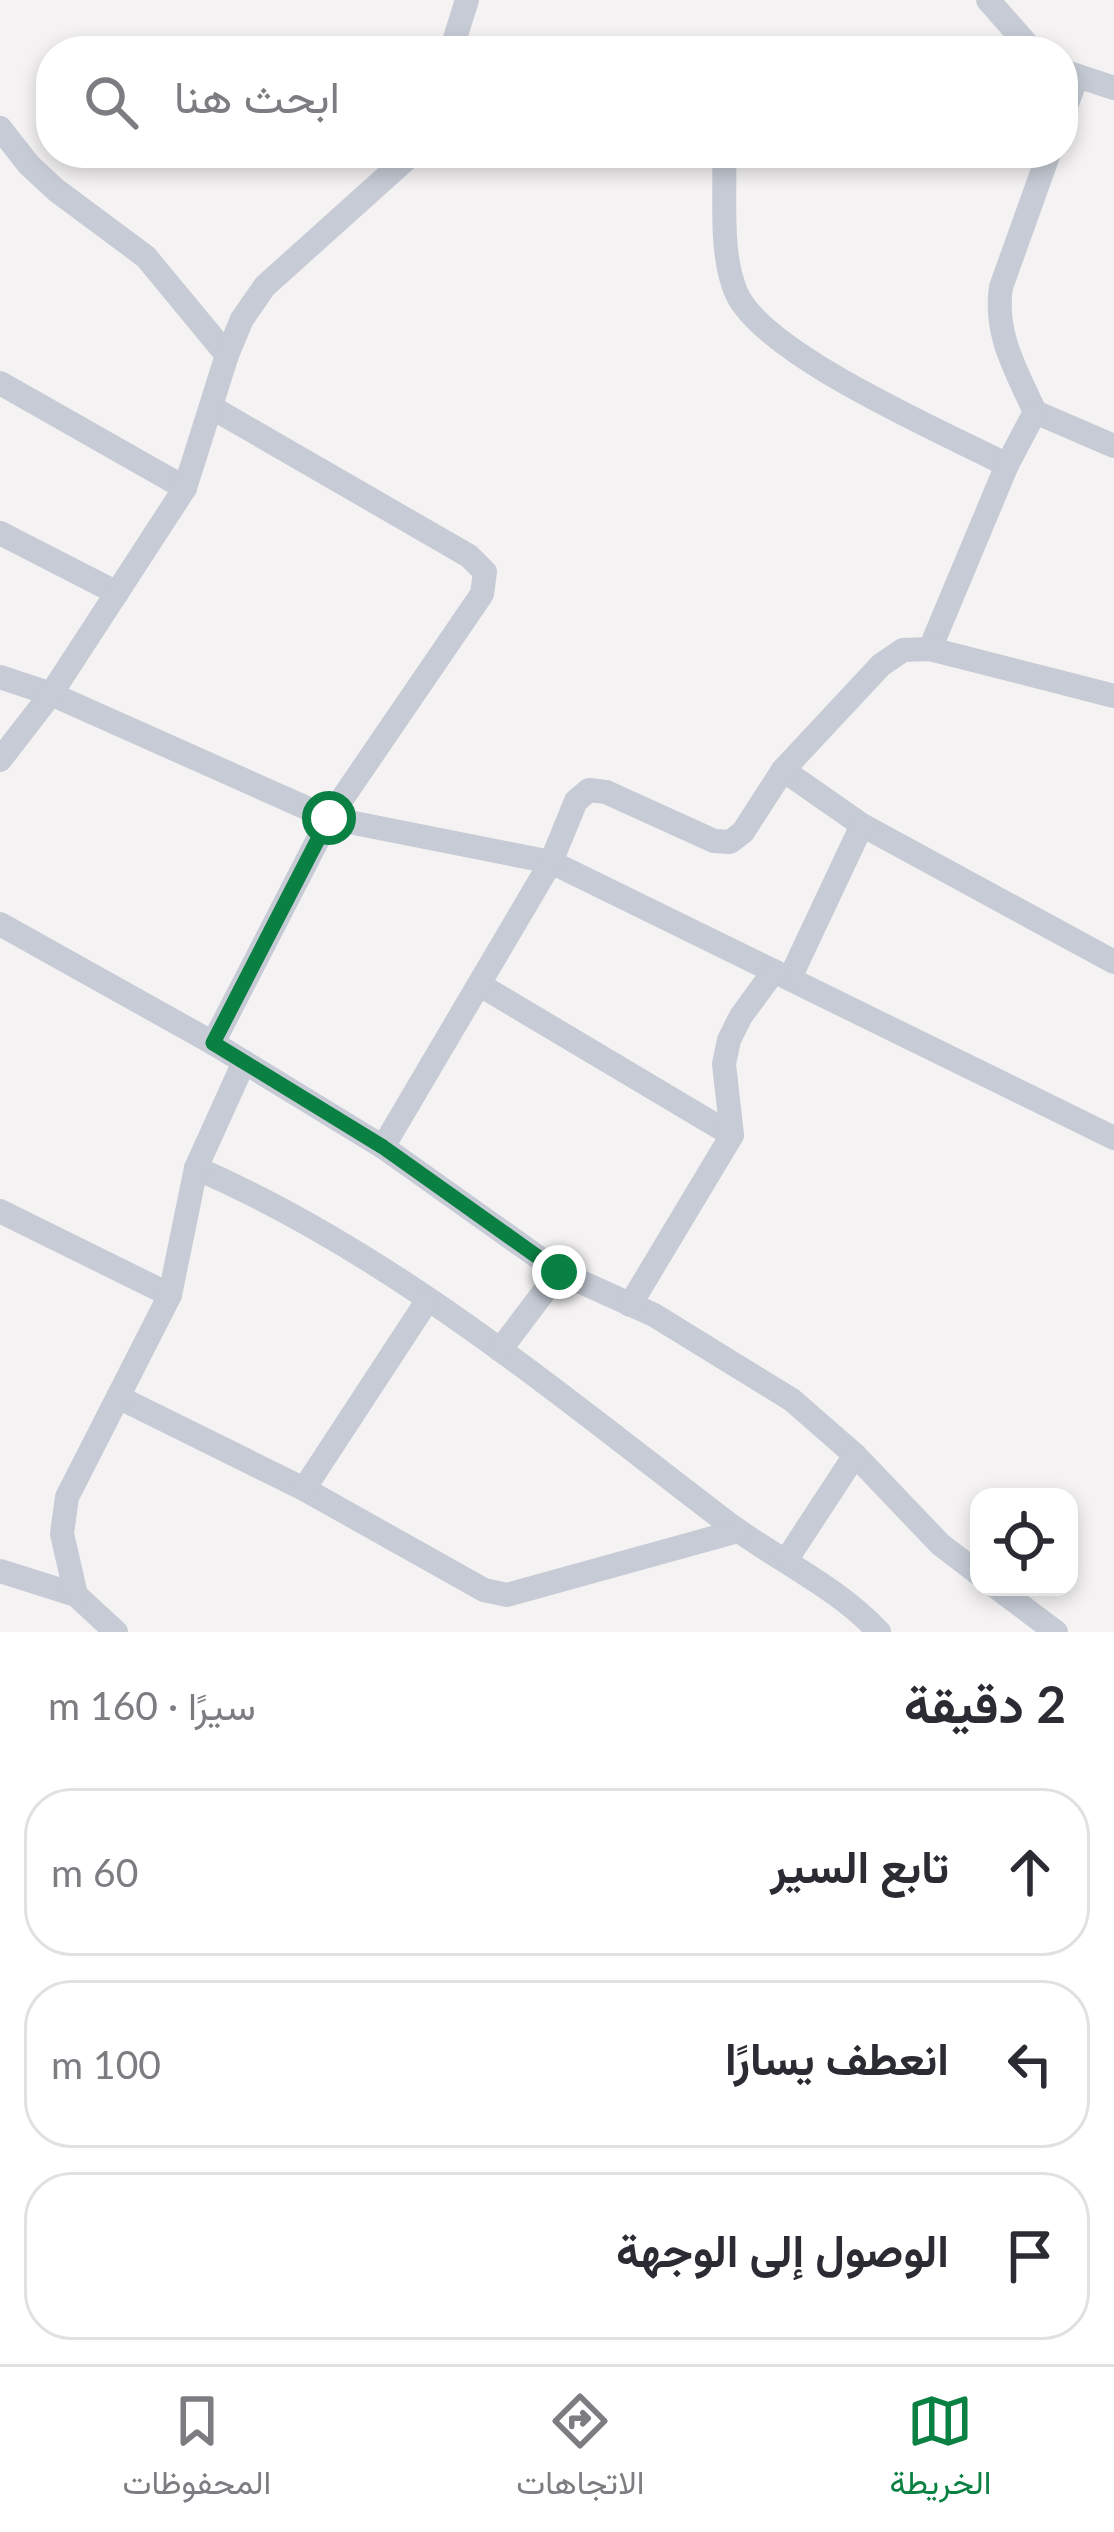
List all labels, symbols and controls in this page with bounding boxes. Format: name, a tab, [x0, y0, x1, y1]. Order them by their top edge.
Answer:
search box	[36, 36, 1078, 168]
icon: search	[78, 69, 144, 135]
text: ابحث هنا	[174, 69, 340, 123]
route start	[302, 791, 356, 845]
route end	[532, 1245, 586, 1299]
map controls	[970, 1488, 1078, 1596]
button: locate	[970, 1488, 1078, 1596]
text: 2 دقيقة	[904, 1673, 1066, 1734]
text: سيرًا · 160 m	[48, 1682, 256, 1728]
text: تابع السير	[770, 1839, 949, 1893]
icon: ahead	[997, 1839, 1063, 1905]
text: 60 m	[51, 1849, 138, 1895]
text: انعطف يسارًا	[725, 2031, 949, 2085]
icon: left	[997, 2031, 1063, 2097]
text: 100 m	[51, 2041, 161, 2087]
text: الوصول إلى الوجهة	[616, 2223, 949, 2277]
icon: arrive	[997, 2223, 1063, 2289]
tab: المحفوظات	[123, 2388, 271, 2512]
tab: الاتجاهات	[516, 2388, 644, 2512]
tab: الخريطة	[889, 2388, 991, 2512]

